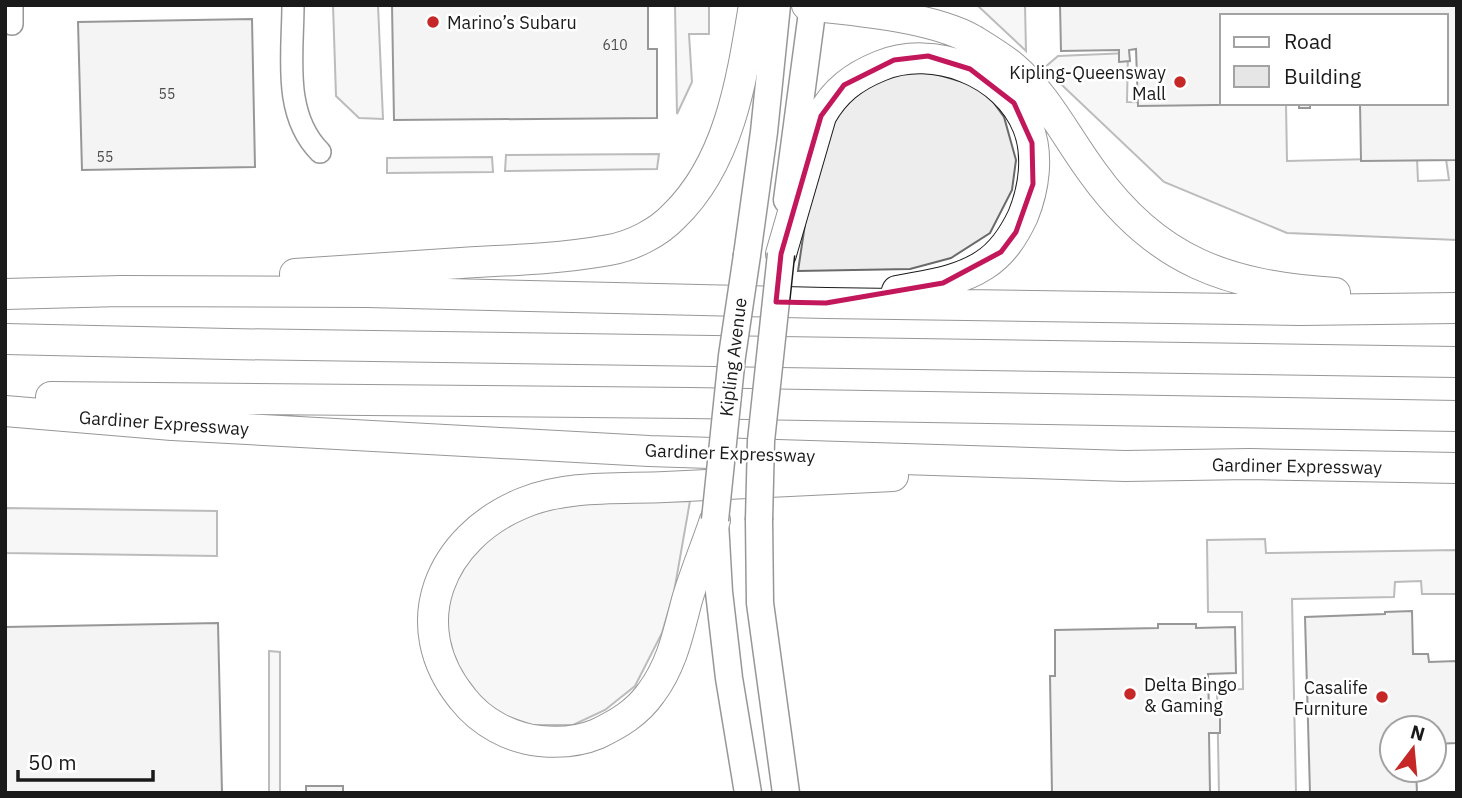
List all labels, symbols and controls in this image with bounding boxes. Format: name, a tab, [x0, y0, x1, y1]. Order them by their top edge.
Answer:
place label: Marino’s Subaru	[447, 11, 577, 34]
marker: Marino’s Subaru	[425, 14, 441, 30]
legend	[1220, 14, 1448, 105]
text: Road	[1284, 27, 1332, 55]
house number: 610	[602, 36, 628, 54]
place label: Kipling-Queensway Mall	[1009, 61, 1166, 105]
text: Building	[1284, 62, 1361, 90]
marker: Kipling-Queensway Mall	[1172, 74, 1188, 90]
house number: 55	[159, 85, 175, 103]
house number: 55	[97, 148, 113, 166]
street label: Kipling Avenue	[714, 296, 752, 418]
street label: Gardiner Expressway	[78, 406, 250, 440]
street label: Gardiner Expressway	[644, 439, 816, 467]
street label: Gardiner Expressway	[1212, 453, 1382, 479]
place label: Delta Bingo & Gaming	[1144, 673, 1237, 717]
place label: Casalife Furniture	[1294, 676, 1368, 720]
marker: Delta Bingo & Gaming	[1122, 686, 1138, 702]
marker: Casalife Furniture	[1374, 689, 1390, 705]
north arrow	[1378, 714, 1448, 784]
text: N	[1408, 719, 1428, 746]
scale bar	[18, 738, 152, 782]
text: 50 m	[28, 748, 77, 776]

